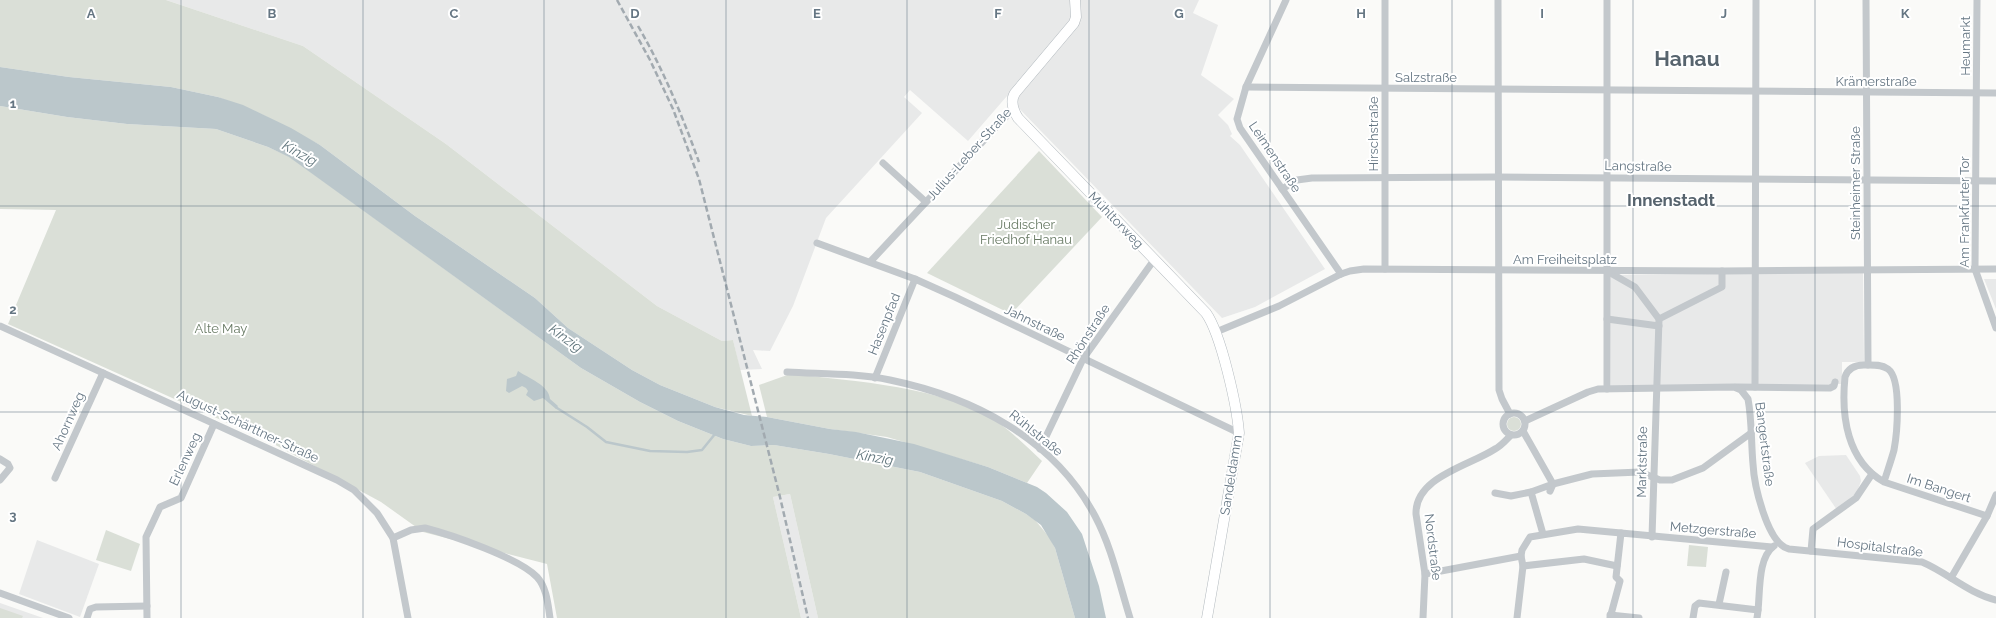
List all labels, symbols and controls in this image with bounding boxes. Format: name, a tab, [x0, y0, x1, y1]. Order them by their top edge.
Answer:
text: A	[87, 6, 96, 21]
text: B	[268, 6, 277, 21]
text: C	[450, 6, 459, 21]
text: D	[630, 6, 640, 21]
text: E	[813, 6, 821, 21]
text: F	[994, 6, 1002, 21]
text: G	[1174, 6, 1184, 21]
text: H	[1356, 6, 1366, 21]
text: I	[1540, 6, 1544, 21]
text: J	[1721, 6, 1727, 21]
text: K	[1901, 6, 1910, 21]
street label: Heumarkt	[1958, 16, 1973, 76]
district label: Hanau	[1654, 46, 1720, 71]
street label: Salzstraße	[1395, 70, 1457, 85]
street label: Krämerstraße	[1835, 74, 1917, 89]
text: 1	[10, 96, 17, 111]
street label: Hirschstraße	[1366, 96, 1381, 172]
street label: Julius-Leber-Straße	[924, 105, 1014, 203]
street label: Leimenstraße	[1246, 119, 1304, 196]
street label: Steinheimer Straße	[1848, 126, 1863, 240]
water label: Kinzig	[280, 137, 320, 169]
street label: Am Frankfurter Tor	[1957, 156, 1972, 268]
street label: Langstraße	[1604, 158, 1672, 174]
street label: Mühltorweg	[1085, 189, 1147, 251]
district label: Innenstadt	[1627, 190, 1715, 210]
park label: Jüdischer Friedhof Hanau	[980, 217, 1072, 247]
street label: Am Freiheitsplatz	[1513, 252, 1617, 267]
street label: Hasenpfad	[865, 291, 903, 357]
street label: Rhönstraße	[1063, 301, 1113, 367]
text: 2	[9, 302, 17, 317]
street label: Jahnstraße	[1002, 302, 1068, 344]
park label: Alte May	[195, 321, 247, 336]
water label: Kinzig	[546, 321, 586, 355]
street label: August-Schärttner-Straße	[175, 387, 322, 466]
street label: Ahornweg	[49, 390, 87, 452]
street label: Bangertstraße	[1752, 401, 1778, 487]
street label: Rühlstraße	[1006, 407, 1066, 459]
street label: Marktstraße	[1634, 426, 1650, 498]
street label: Erlenweg	[166, 430, 204, 488]
street label: Sandeldamm	[1217, 434, 1245, 516]
water label: Kinzig	[855, 446, 895, 468]
street label: Im Bangert	[1905, 471, 1973, 506]
text: 3	[9, 508, 17, 523]
street label: Nordstraße	[1421, 513, 1445, 582]
street label: Metzgerstraße	[1669, 519, 1757, 541]
street label: Hospitalstraße	[1836, 534, 1924, 560]

